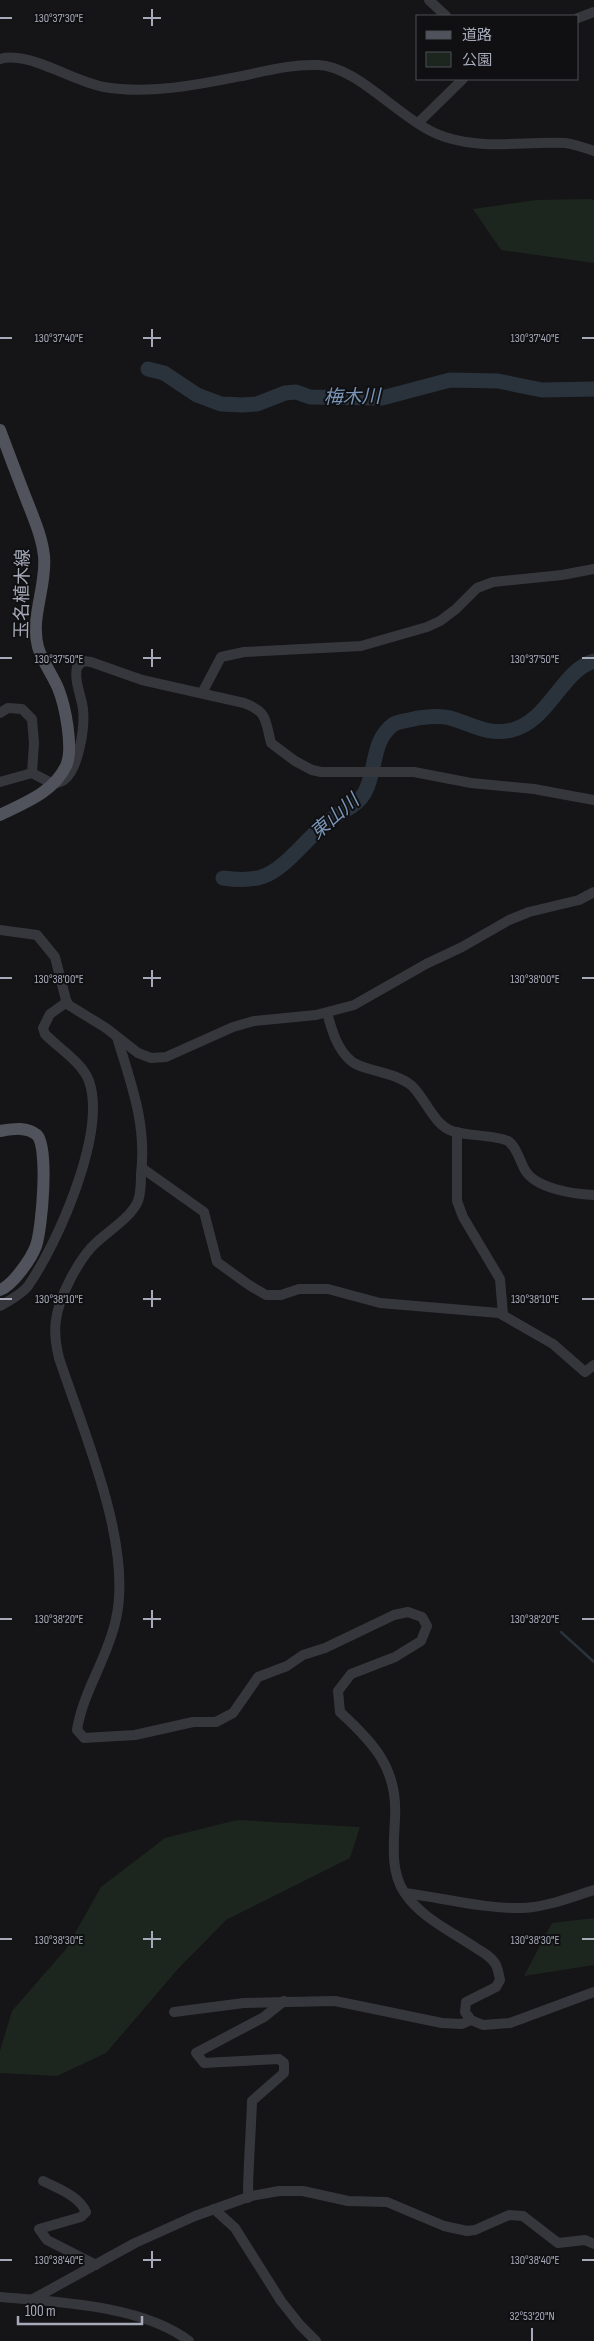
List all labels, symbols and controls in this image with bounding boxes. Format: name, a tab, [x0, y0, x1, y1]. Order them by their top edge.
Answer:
text: 130°37'30"E	[34, 11, 84, 26]
legend	[416, 15, 579, 80]
text: 道路	[462, 26, 492, 45]
text: 公園	[462, 51, 492, 70]
text: 130°37'40"E	[34, 331, 84, 346]
text: 130°37'40"E	[510, 331, 560, 346]
water label: 梅木川	[323, 385, 383, 409]
street label: 玉名植木線	[11, 549, 34, 639]
text: 130°37'50"E	[35, 652, 83, 667]
text: 130°37'50"E	[511, 652, 559, 667]
water label: 東山川	[306, 788, 366, 845]
text: 130°38'00"E	[34, 972, 84, 987]
text: 130°38'00"E	[510, 972, 560, 987]
text: 130°38'10"E	[35, 1292, 83, 1307]
text: 130°38'10"E	[511, 1292, 559, 1307]
text: 130°38'20"E	[35, 1612, 84, 1627]
text: 130°38'20"E	[511, 1612, 560, 1627]
text: 130°38'30"E	[34, 1933, 84, 1948]
text: 130°38'30"E	[510, 1933, 560, 1948]
text: 130°38'40"E	[34, 2253, 84, 2268]
text: 130°38'40"E	[510, 2253, 560, 2268]
scale bar	[18, 2294, 141, 2326]
text: 100 m	[25, 2302, 56, 2321]
text: 32°53'20"N	[509, 2309, 555, 2324]

